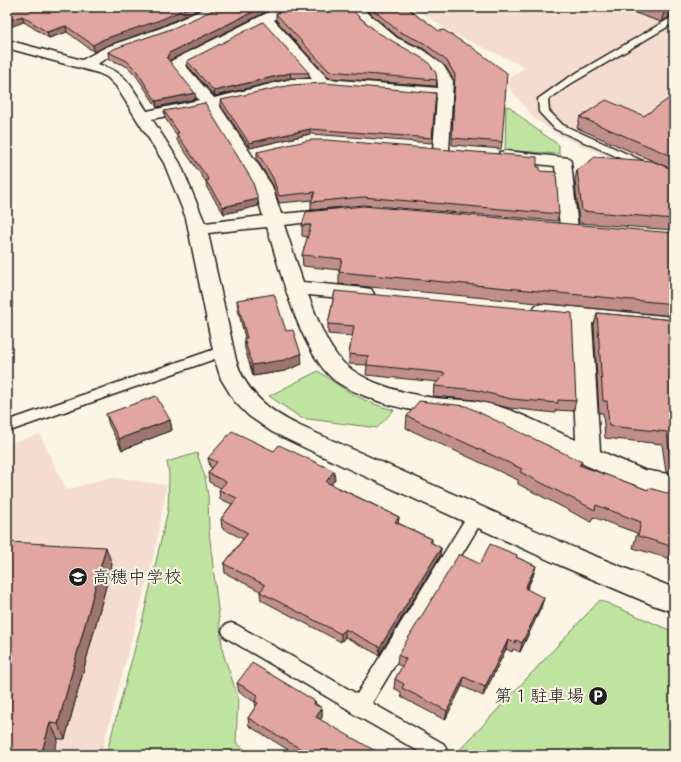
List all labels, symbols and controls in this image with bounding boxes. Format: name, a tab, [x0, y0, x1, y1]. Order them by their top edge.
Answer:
school or university icon: 高穂中学校	[67, 566, 89, 588]
place label: 高穂中学校	[92, 566, 182, 590]
place label: 第１駐車場	[494, 685, 584, 709]
parking icon: 第１駐車場	[587, 685, 609, 707]

